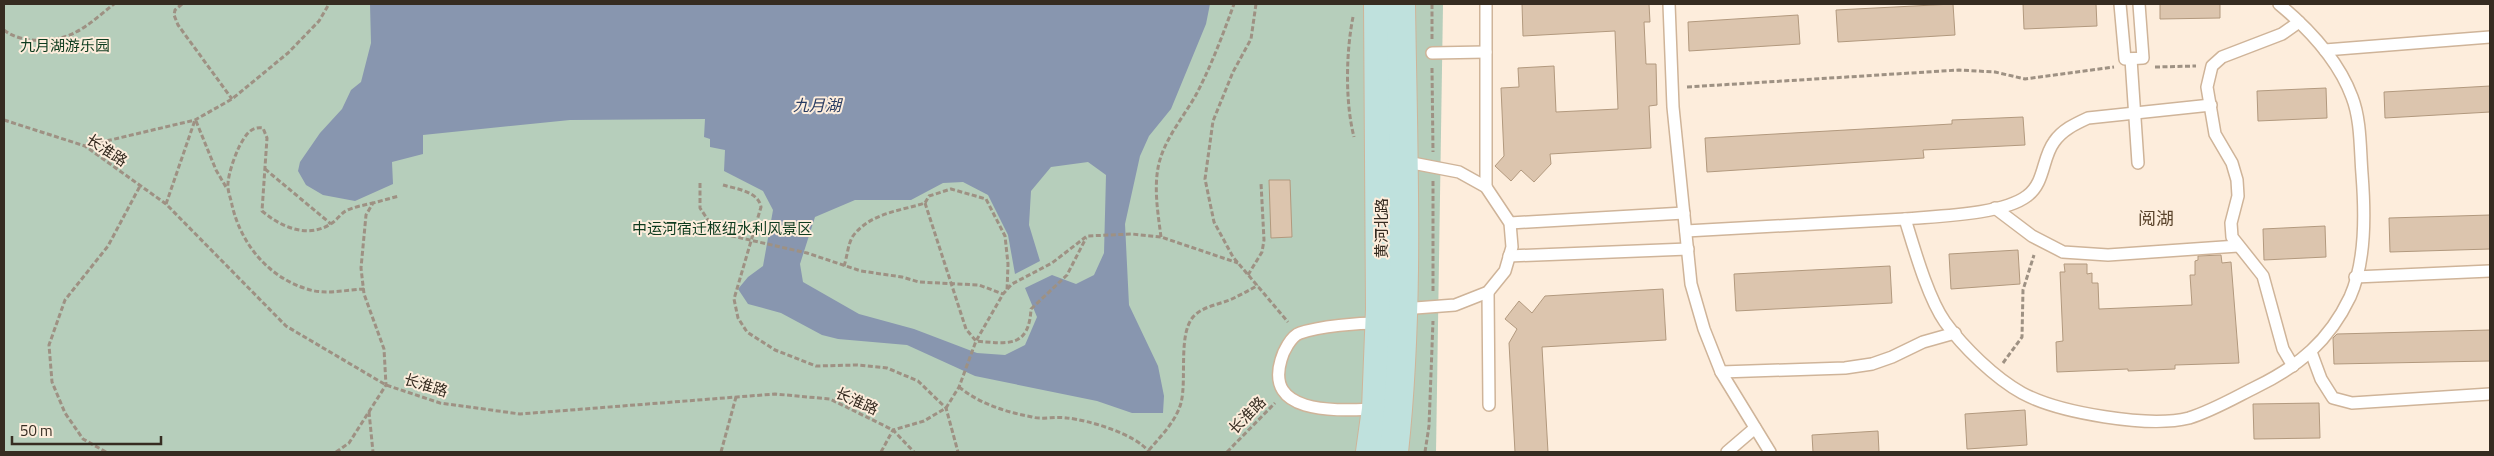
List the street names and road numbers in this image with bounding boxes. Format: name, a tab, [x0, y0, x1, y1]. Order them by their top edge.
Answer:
street label: 长淮路	[82, 128, 132, 172]
street label: 黄河北路	[1370, 198, 1393, 258]
street label: 长淮路	[401, 367, 451, 403]
street label: 长淮路	[832, 381, 882, 421]
street label: 长淮路	[1223, 391, 1271, 439]

